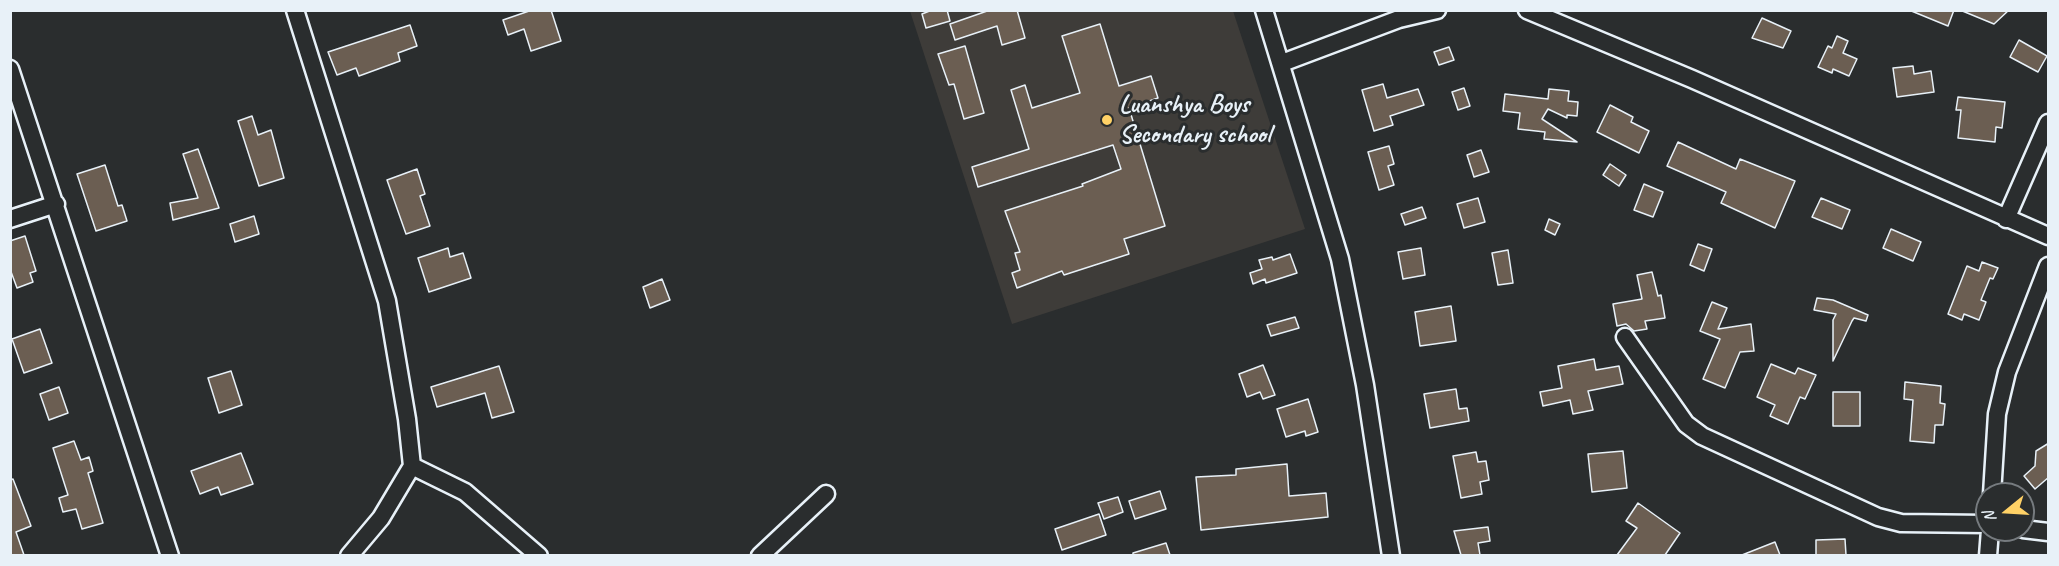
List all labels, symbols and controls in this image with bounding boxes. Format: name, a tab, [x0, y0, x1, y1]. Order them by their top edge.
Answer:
place label: Luanshya Boys Secondary school	[1119, 89, 1271, 150]
marker: Luanshya Boys Secondary school	[1100, 113, 1114, 127]
north arrow	[1975, 482, 2035, 542]
text: N	[1979, 509, 2001, 525]

